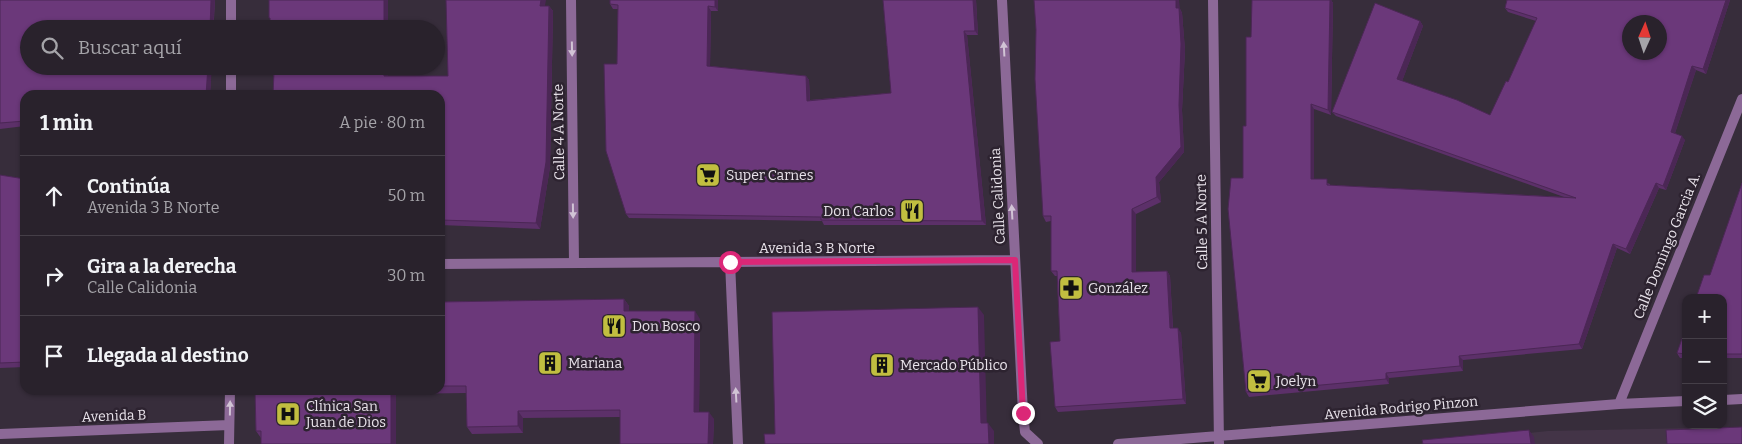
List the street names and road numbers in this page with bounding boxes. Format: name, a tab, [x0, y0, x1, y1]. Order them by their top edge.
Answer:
street label: Calle 4 A Norte	[550, 84, 568, 180]
street label: Calle Calidonia	[987, 147, 1009, 245]
street label: Calle Domingo Garcia A.	[1630, 170, 1704, 321]
street label: Calle 5 A Norte	[1193, 174, 1211, 270]
street label: Avenida 3 B Norte	[759, 240, 875, 257]
street label: Avenida Rodrigo Pinzon	[1323, 393, 1479, 423]
street label: Avenida B	[81, 406, 147, 426]

